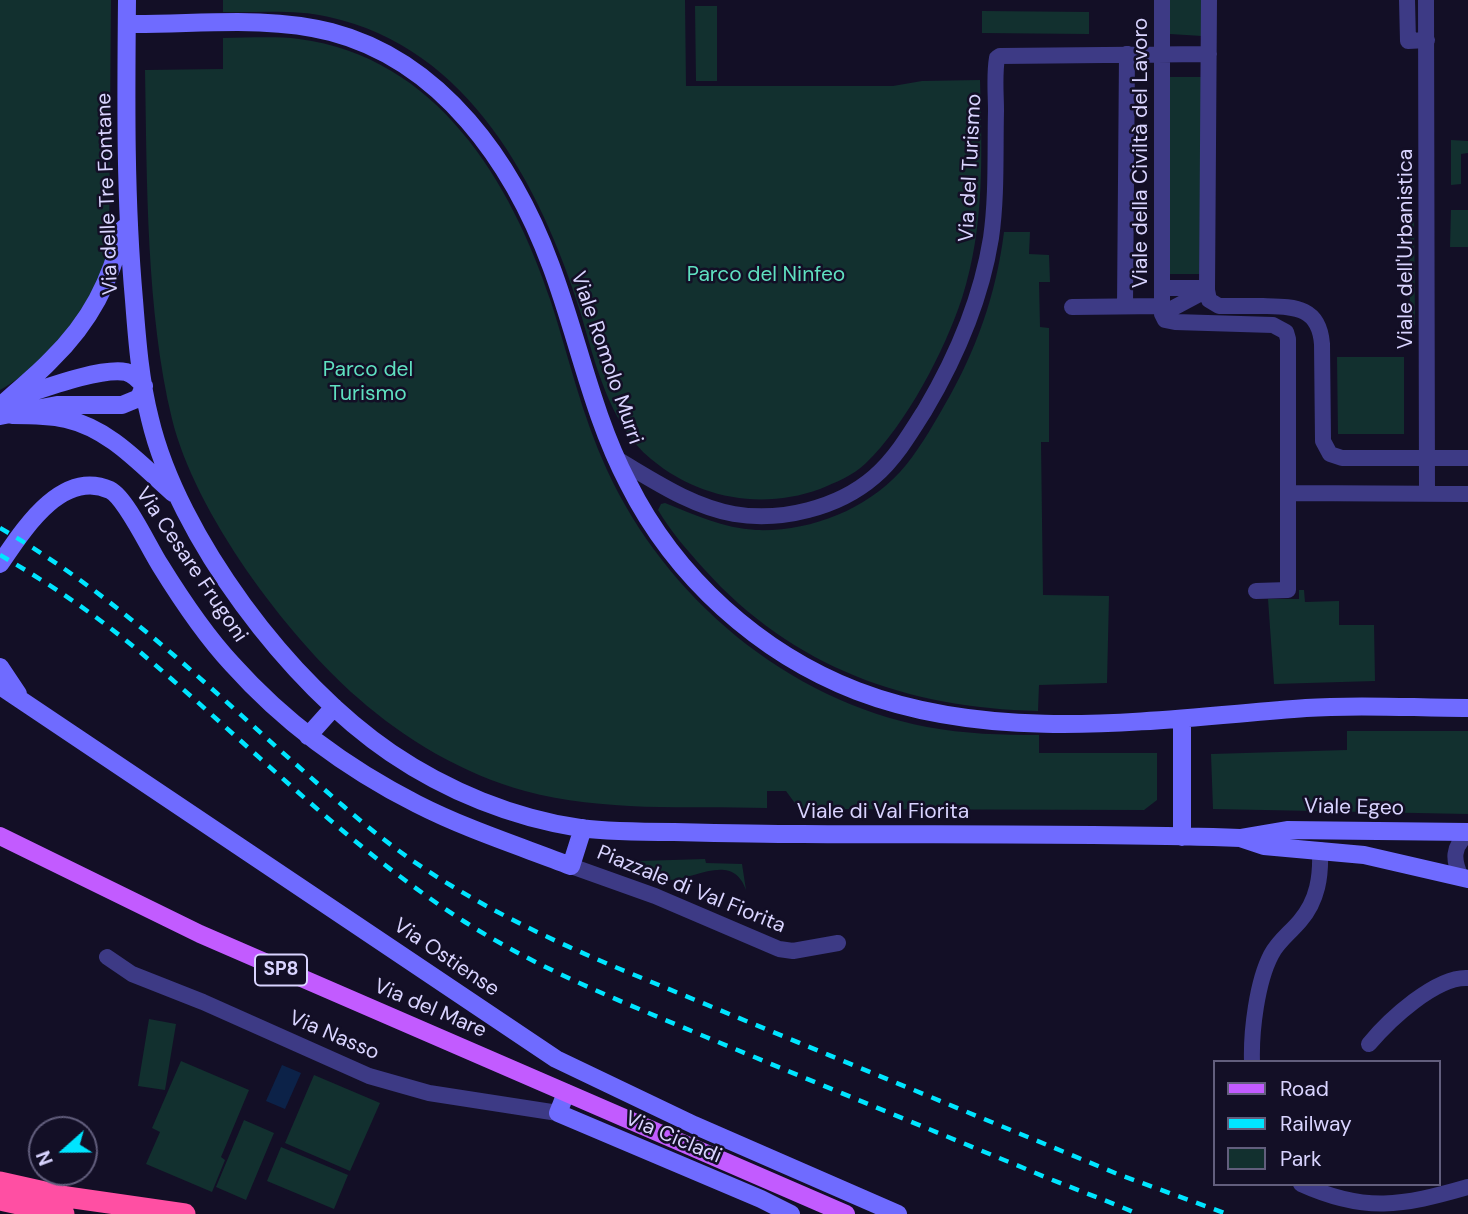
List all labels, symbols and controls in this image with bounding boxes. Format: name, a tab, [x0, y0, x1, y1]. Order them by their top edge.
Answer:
street label: Viale della Civiltà del Lavoro	[1128, 18, 1154, 288]
street label: Via delle Tre Fontane	[92, 92, 124, 296]
street label: Via del Turismo	[955, 93, 987, 243]
street label: Viale dell'Urbanistica	[1393, 149, 1419, 349]
park label: Parco del Ninfeo	[687, 262, 845, 288]
street label: Viale Romolo Murri	[565, 268, 647, 448]
park label: Parco del Turismo	[323, 357, 413, 407]
street label: Via Cesare Frugoni	[130, 483, 252, 647]
street label: Viale Egeo	[1304, 795, 1404, 821]
street label: Viale di Val Fiorita	[797, 799, 969, 825]
street label: Piazzale di Val Fiorita	[593, 841, 789, 939]
street label: Via Ostiense	[388, 913, 504, 1003]
road number: SP8	[255, 954, 307, 986]
street label: Via del Mare	[370, 974, 490, 1044]
street label: Via Nasso	[285, 1006, 383, 1066]
legend	[1212, 1060, 1440, 1186]
text: Road	[1280, 1075, 1329, 1103]
street label: Via Cicladi	[621, 1106, 725, 1170]
text: Railway	[1280, 1110, 1352, 1138]
north arrow	[28, 1116, 98, 1186]
text: Park	[1280, 1145, 1321, 1173]
text: N	[31, 1147, 59, 1169]

